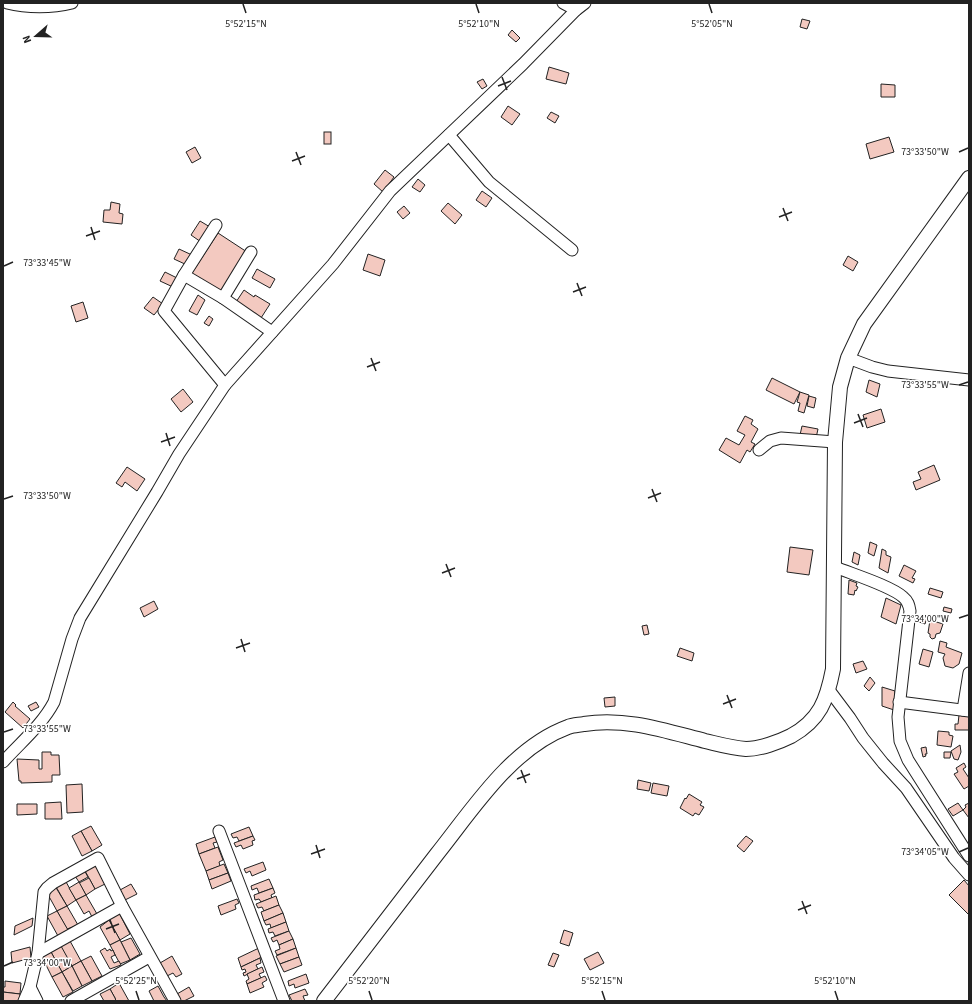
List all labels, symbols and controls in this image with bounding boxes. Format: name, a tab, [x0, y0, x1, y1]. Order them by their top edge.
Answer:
north arrow	[16, 16, 56, 56]
text: 5°52'15"N	[225, 17, 267, 31]
text: 5°52'10"N	[458, 17, 500, 31]
text: 5°52'05"N	[691, 17, 733, 31]
text: N	[19, 33, 35, 45]
text: 73°33'50"W	[901, 145, 949, 159]
text: 73°33'45"W	[23, 256, 71, 270]
text: 73°33'55"W	[901, 378, 949, 392]
text: 73°33'50"W	[23, 489, 71, 503]
text: 73°34'00"W	[901, 612, 949, 626]
text: 73°33'55"W	[23, 722, 71, 736]
text: 73°34'05"W	[901, 845, 949, 859]
text: 73°34'00"W	[23, 956, 71, 970]
text: 5°52'25"N	[115, 974, 157, 988]
text: 5°52'20"N	[348, 974, 390, 988]
text: 5°52'15"N	[581, 974, 623, 988]
text: 5°52'10"N	[814, 974, 856, 988]

